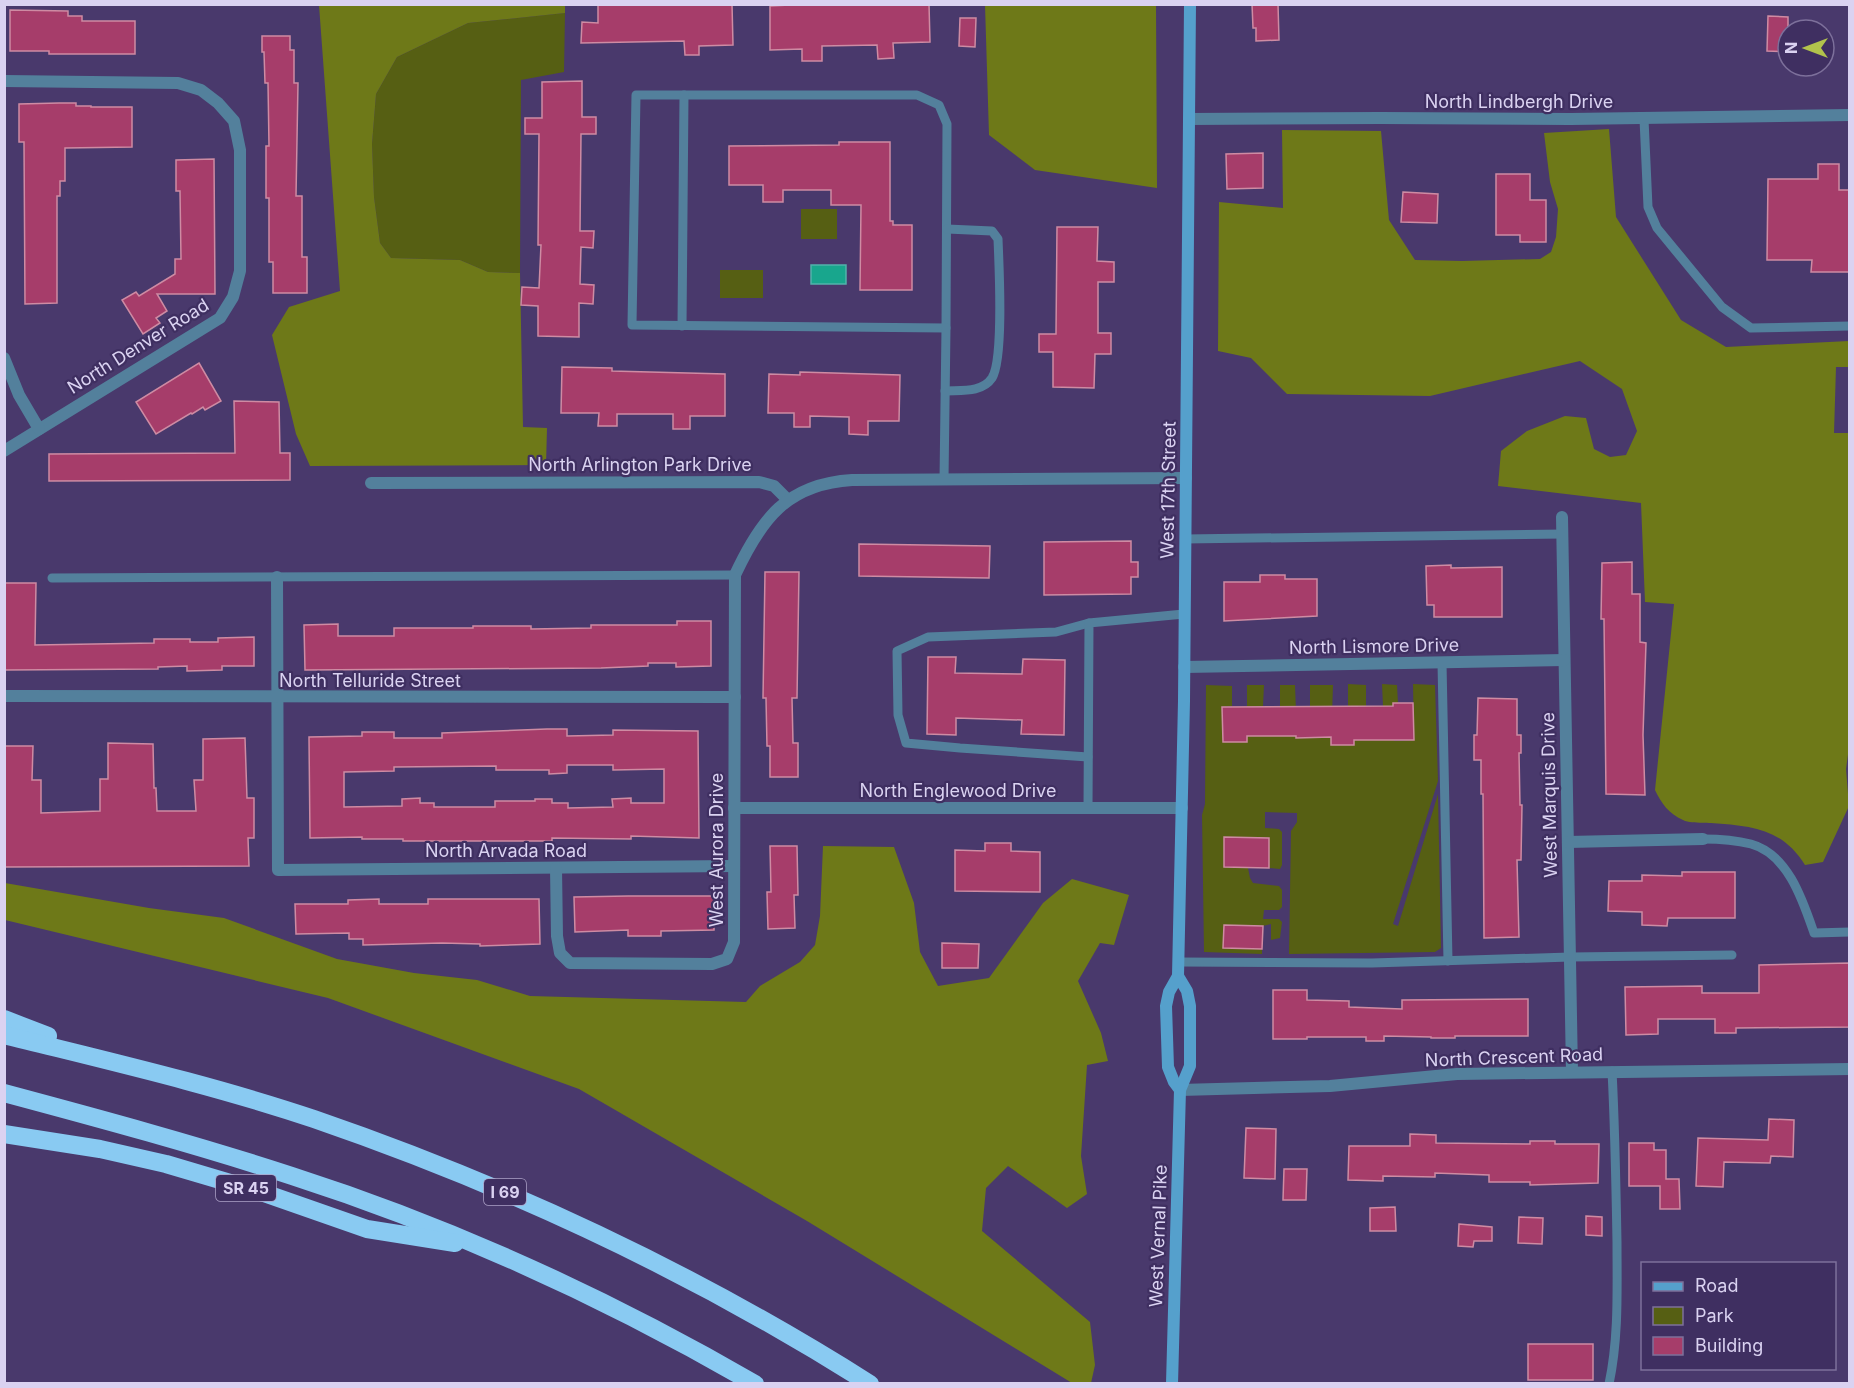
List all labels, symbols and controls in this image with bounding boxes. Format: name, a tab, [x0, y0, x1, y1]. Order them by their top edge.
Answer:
north arrow	[1776, 18, 1836, 78]
text: N	[1781, 42, 1801, 54]
street label: North Lindbergh Drive	[1425, 91, 1613, 112]
street label: North Denver Road	[64, 294, 212, 398]
street label: West 17th Street	[1156, 421, 1180, 559]
street label: North Arlington Park Drive	[528, 454, 752, 475]
street label: North Lismore Drive	[1289, 634, 1459, 658]
street label: North Telluride Street	[279, 670, 461, 691]
street label: West Marquis Drive	[1537, 712, 1561, 878]
street label: West Aurora Drive	[706, 773, 727, 927]
street label: North Englewood Drive	[860, 780, 1056, 801]
street label: North Arvada Road	[425, 840, 587, 861]
street label: North Crescent Road	[1424, 1043, 1604, 1071]
street label: West Vernal Pike	[1145, 1164, 1171, 1308]
road number: SR 45	[216, 1175, 276, 1201]
road number: I 69	[484, 1179, 526, 1205]
legend	[1641, 1262, 1836, 1370]
text: Road	[1695, 1275, 1738, 1296]
text: Park	[1695, 1305, 1734, 1326]
text: Building	[1695, 1335, 1763, 1356]

